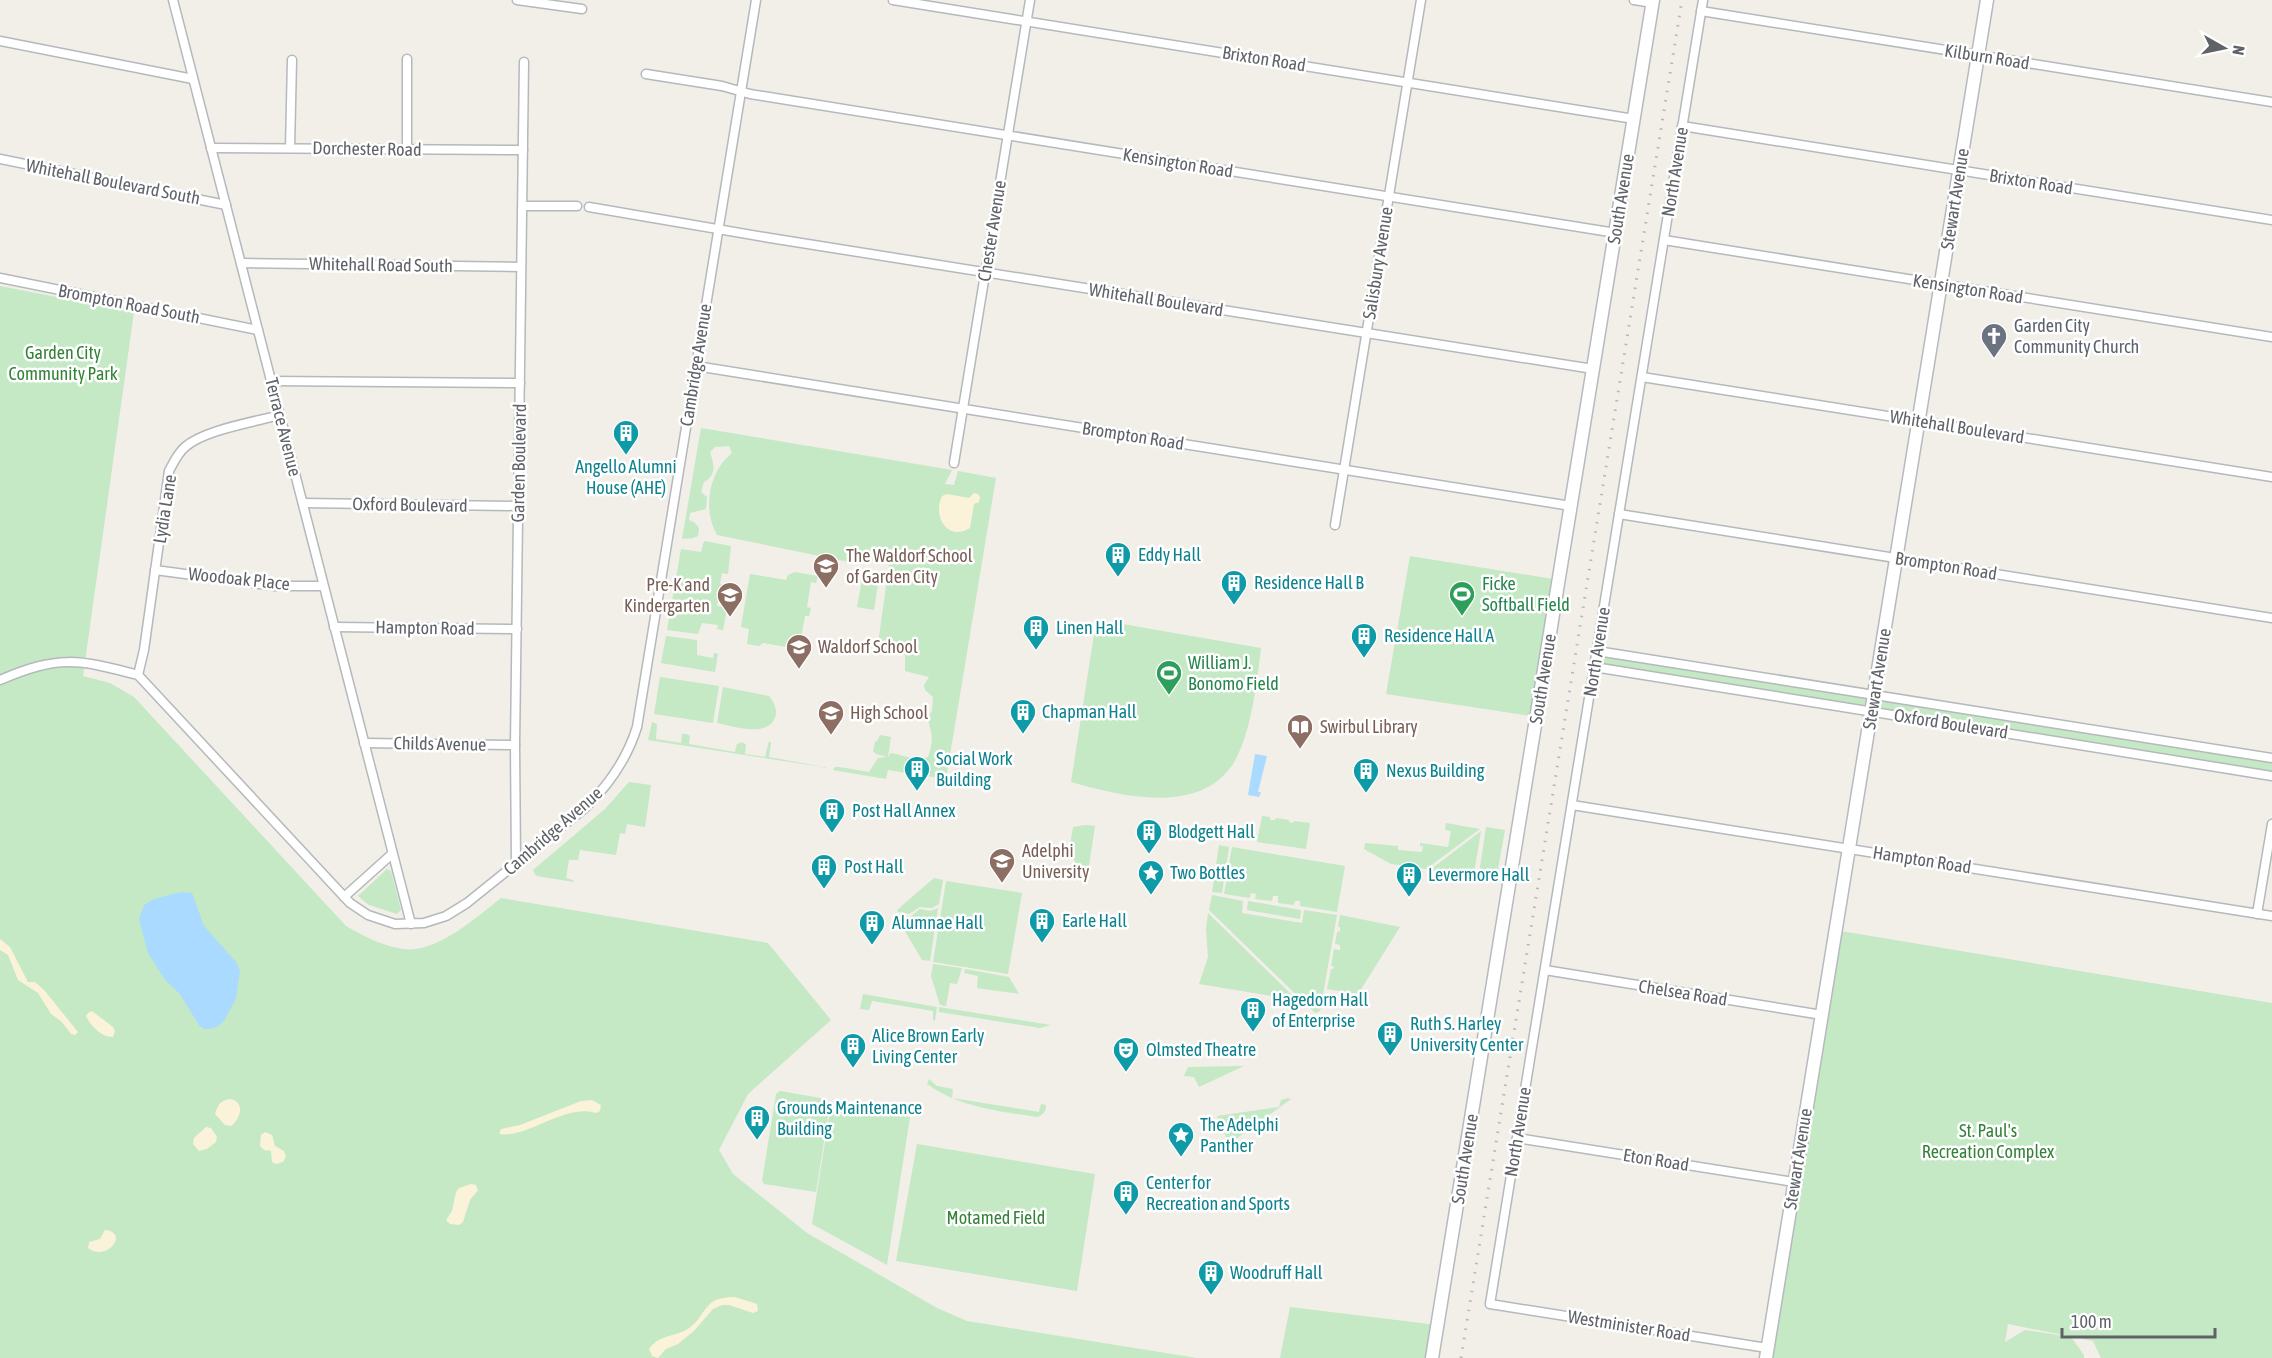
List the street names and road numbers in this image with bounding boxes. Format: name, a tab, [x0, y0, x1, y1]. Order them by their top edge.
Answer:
street label: Kilburn Road	[1943, 39, 2031, 74]
street label: Brixton Road	[1221, 42, 1307, 75]
street label: North Avenue	[1657, 126, 1692, 218]
street label: Dorchester Road	[312, 137, 422, 160]
street label: Kensington Road	[1121, 143, 1235, 182]
street label: Stewart Avenue	[1936, 147, 1973, 251]
street label: South Avenue	[1603, 152, 1638, 245]
street label: Whitehall Boulevard South	[24, 154, 202, 209]
street label: Brixton Road	[1988, 165, 2074, 198]
street label: Chester Avenue	[973, 179, 1010, 283]
street label: Salisbury Avenue	[1358, 205, 1397, 321]
street label: Whitehall Road South	[309, 253, 453, 276]
street label: Kensington Road	[1911, 269, 2025, 308]
street label: Brompton Road South	[56, 279, 202, 328]
street label: Whitehall Boulevard	[1087, 279, 1225, 321]
street label: Cambridge Avenue	[675, 302, 716, 428]
street label: Terrace Avenue	[261, 375, 306, 478]
street label: Garden Boulevard	[507, 403, 530, 523]
street label: Whitehall Boulevard	[1888, 406, 2026, 448]
street label: Brompton Road	[1081, 417, 1186, 454]
street label: Lydia Lane	[149, 473, 180, 545]
street label: Oxford Boulevard	[352, 493, 468, 516]
street label: Brompton Road	[1894, 547, 1999, 584]
street label: Woodoak Place	[187, 563, 291, 594]
street label: North Avenue	[1579, 606, 1614, 698]
street label: Hampton Road	[375, 616, 475, 639]
street label: Stewart Avenue	[1858, 627, 1895, 731]
street label: South Avenue	[1525, 632, 1560, 725]
street label: Oxford Boulevard	[1893, 704, 2010, 743]
street label: Childs Avenue	[393, 732, 487, 755]
street label: Cambridge Avenue	[499, 782, 606, 879]
street label: Hampton Road	[1871, 841, 1973, 878]
street label: Chelsea Road	[1637, 975, 1729, 1010]
street label: North Avenue	[1500, 1086, 1535, 1178]
street label: Stewart Avenue	[1779, 1107, 1816, 1211]
street label: South Avenue	[1447, 1112, 1482, 1205]
street label: Eton Road	[1621, 1144, 1691, 1175]
street label: Westminister Road	[1566, 1305, 1692, 1346]

